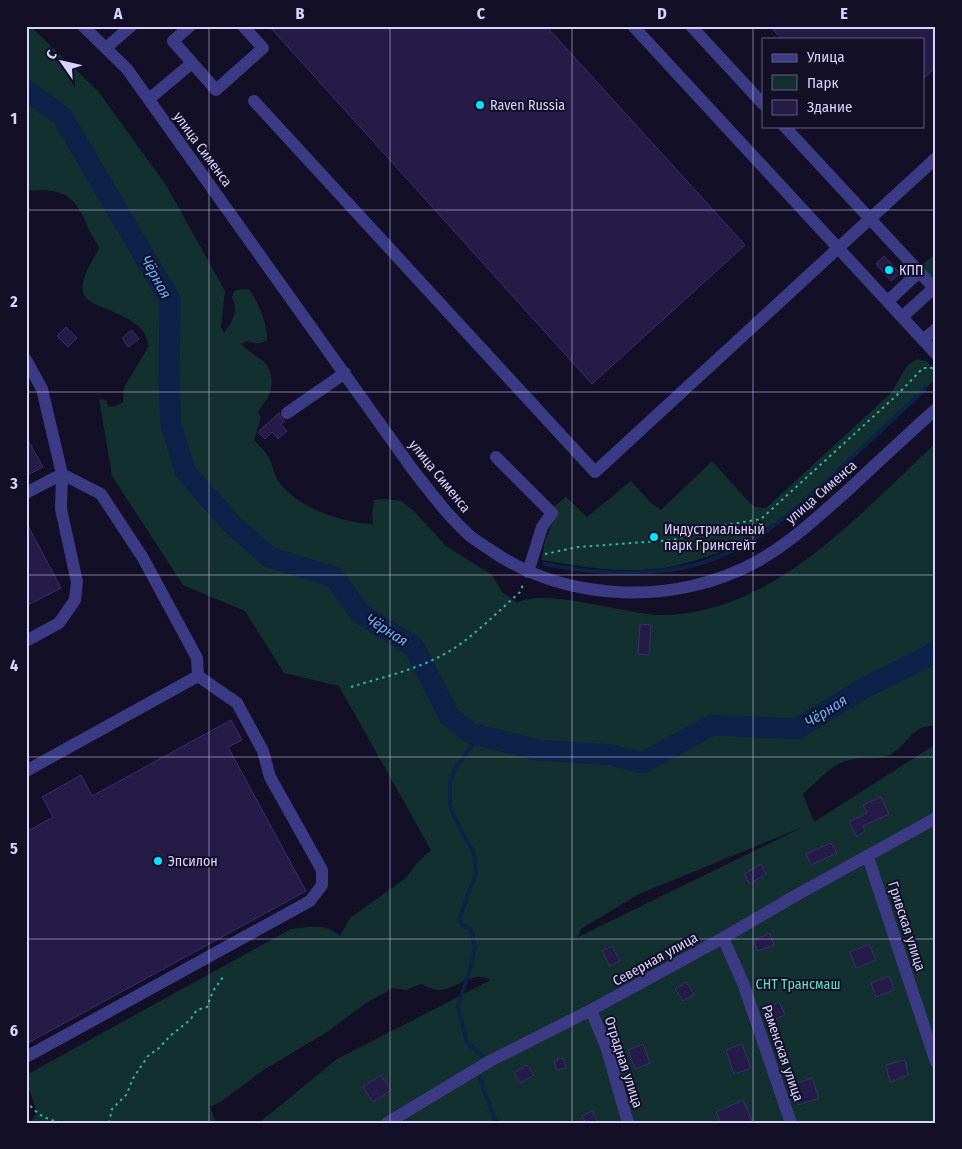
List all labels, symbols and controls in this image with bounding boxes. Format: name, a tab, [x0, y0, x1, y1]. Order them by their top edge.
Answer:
text: A	[113, 4, 123, 23]
text: B	[296, 4, 305, 23]
text: C	[477, 4, 486, 23]
text: D	[657, 4, 667, 23]
text: E	[840, 4, 848, 23]
north arrow	[38, 38, 88, 88]
legend	[762, 38, 924, 128]
text: С	[43, 47, 61, 63]
text: Улица	[806, 48, 845, 66]
text: Парк	[807, 74, 838, 92]
place label: Raven Russia	[490, 97, 565, 114]
text: Здание	[807, 98, 853, 116]
marker: Raven Russia	[474, 99, 486, 111]
text: 1	[11, 109, 17, 128]
street label: улица Сименса	[170, 109, 236, 190]
water label: Чёрная	[137, 252, 175, 302]
place label: КПП	[899, 262, 923, 279]
marker: КПП	[883, 264, 895, 276]
text: 2	[9, 292, 18, 311]
street label: улица Сименса	[405, 437, 474, 516]
street label: улица Сименса	[782, 457, 860, 528]
text: 3	[9, 474, 18, 493]
place label: Индустриальный парк Гринстейт	[664, 521, 765, 554]
marker: Индустриальный парк Гринстейт	[648, 531, 660, 543]
water label: Чёрная	[363, 610, 411, 650]
text: 4	[10, 656, 18, 675]
water label: Чёрная	[802, 691, 850, 731]
text: 5	[10, 839, 18, 858]
place label: Эпсилон	[168, 853, 218, 870]
marker: Эпсилон	[152, 855, 164, 867]
street label: Гривская улица	[884, 879, 929, 973]
street label: Северная улица	[610, 929, 701, 990]
park label: СНТ Трансмаш	[756, 976, 840, 993]
street label: Раменская улица	[758, 1003, 807, 1104]
street label: Отрадная улица	[601, 1014, 646, 1110]
text: 6	[10, 1021, 18, 1040]

